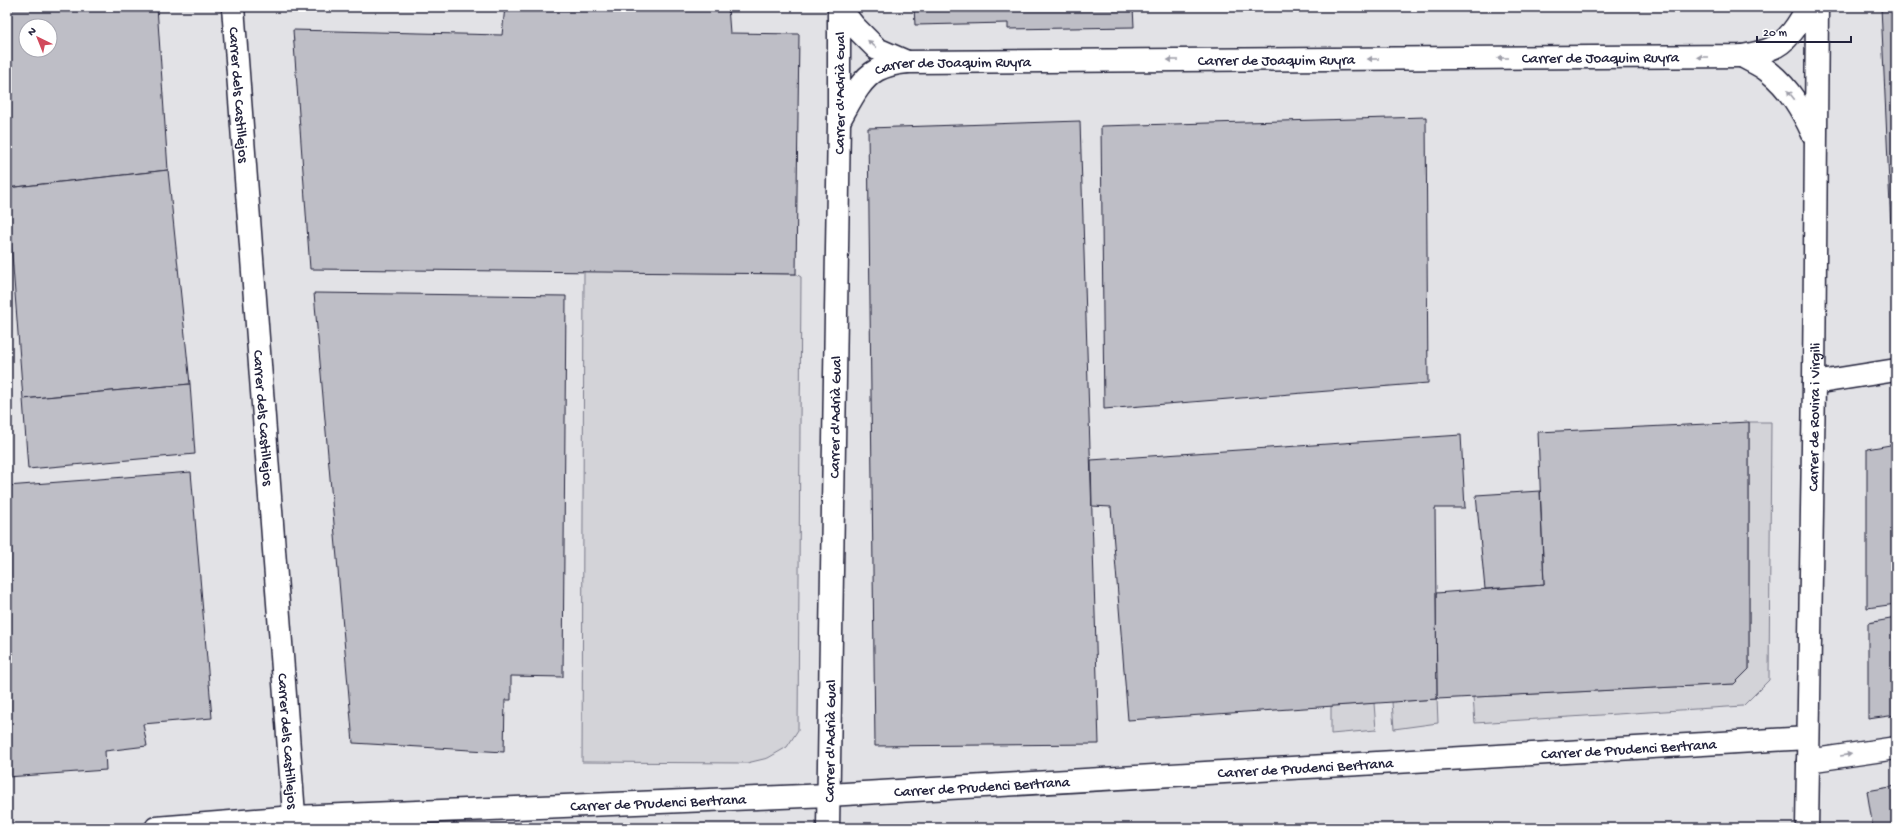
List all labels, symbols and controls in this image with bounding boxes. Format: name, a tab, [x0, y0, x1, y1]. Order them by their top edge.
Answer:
north arrow	[18, 18, 58, 58]
scale bar	[1757, 18, 1851, 44]
text: N	[26, 25, 39, 39]
street label: Carrer dels Castillejos	[224, 26, 252, 164]
text: 20 m	[1763, 27, 1788, 41]
street label: Carrer d'Adrià Gual	[831, 32, 850, 155]
one-way arrow	[867, 40, 878, 49]
street label: Carrer de Joaquim Ruyra	[1522, 49, 1680, 69]
street label: Carrer de Joaquim Ruyra	[1198, 52, 1356, 71]
street label: Carrer de Joaquim Ruyra	[872, 54, 1032, 81]
one-way arrow	[1696, 54, 1709, 60]
one-way arrow	[1496, 55, 1509, 61]
one-way arrow	[1366, 56, 1379, 62]
one-way arrow	[1166, 57, 1179, 63]
one-way arrow	[1787, 90, 1796, 101]
street label: Carrer de Rovira i Virgili	[1805, 343, 1825, 492]
street label: Carrer dels Castillejos	[248, 349, 276, 487]
street label: Carrer d'Adrià Gual	[826, 356, 846, 479]
street label: Carrer dels Castillejos	[272, 673, 301, 810]
street label: Carrer d'Adrià Gual	[821, 680, 841, 802]
street label: Carrer de Prudenci Bertrana	[1540, 736, 1718, 765]
one-way arrow	[1840, 752, 1852, 758]
street label: Carrer de Prudenci Bertrana	[1217, 755, 1394, 783]
street label: Carrer de Prudenci Bertrana	[894, 774, 1071, 802]
street label: Carrer de Prudenci Bertrana	[570, 791, 747, 817]

